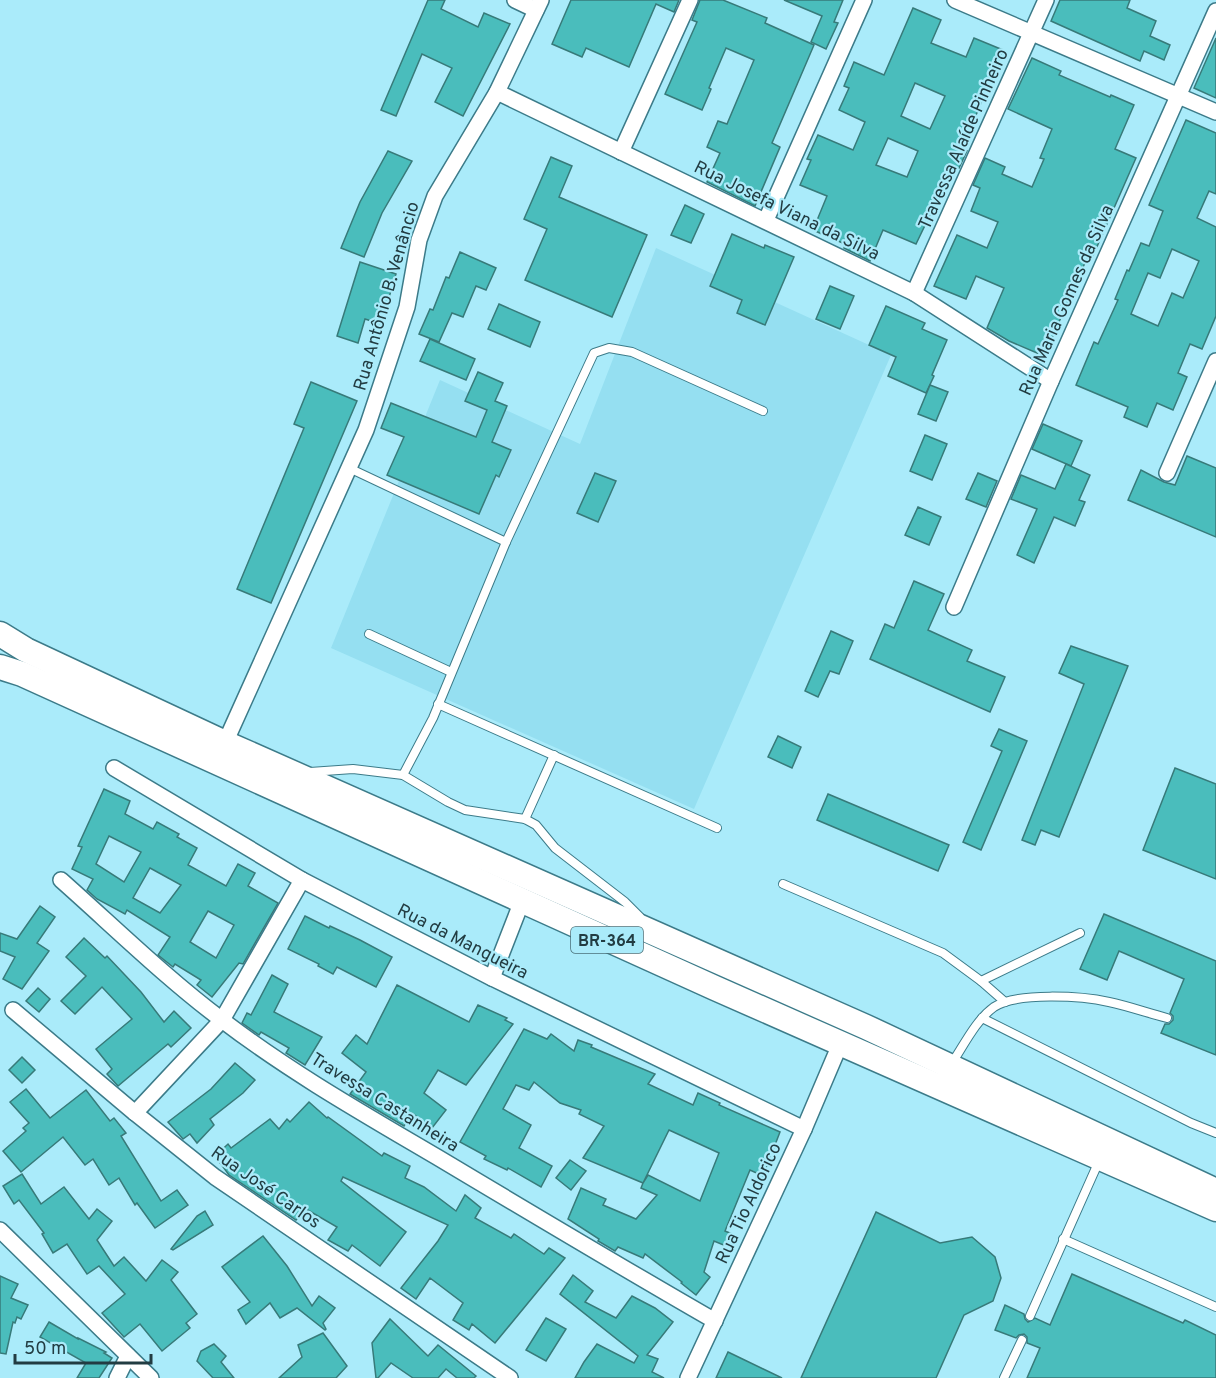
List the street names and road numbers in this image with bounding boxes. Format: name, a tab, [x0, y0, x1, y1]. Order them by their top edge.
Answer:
street label: Travessa Alaíde Pinheiro	[914, 46, 1015, 234]
street label: Rua Josefa Viana da Silva	[690, 156, 883, 266]
street label: Rua Antônio B. Venâncio	[349, 199, 425, 394]
street label: Rua Maria Gomes da Silva	[1015, 202, 1120, 400]
street label: Rua da Mangueira	[393, 899, 532, 985]
road number: BR-364	[571, 927, 643, 953]
street label: Travessa Castanheira	[306, 1048, 463, 1158]
street label: Rua Tio Aldorico	[711, 1139, 788, 1268]
street label: Rua José Carlos	[206, 1142, 324, 1235]

